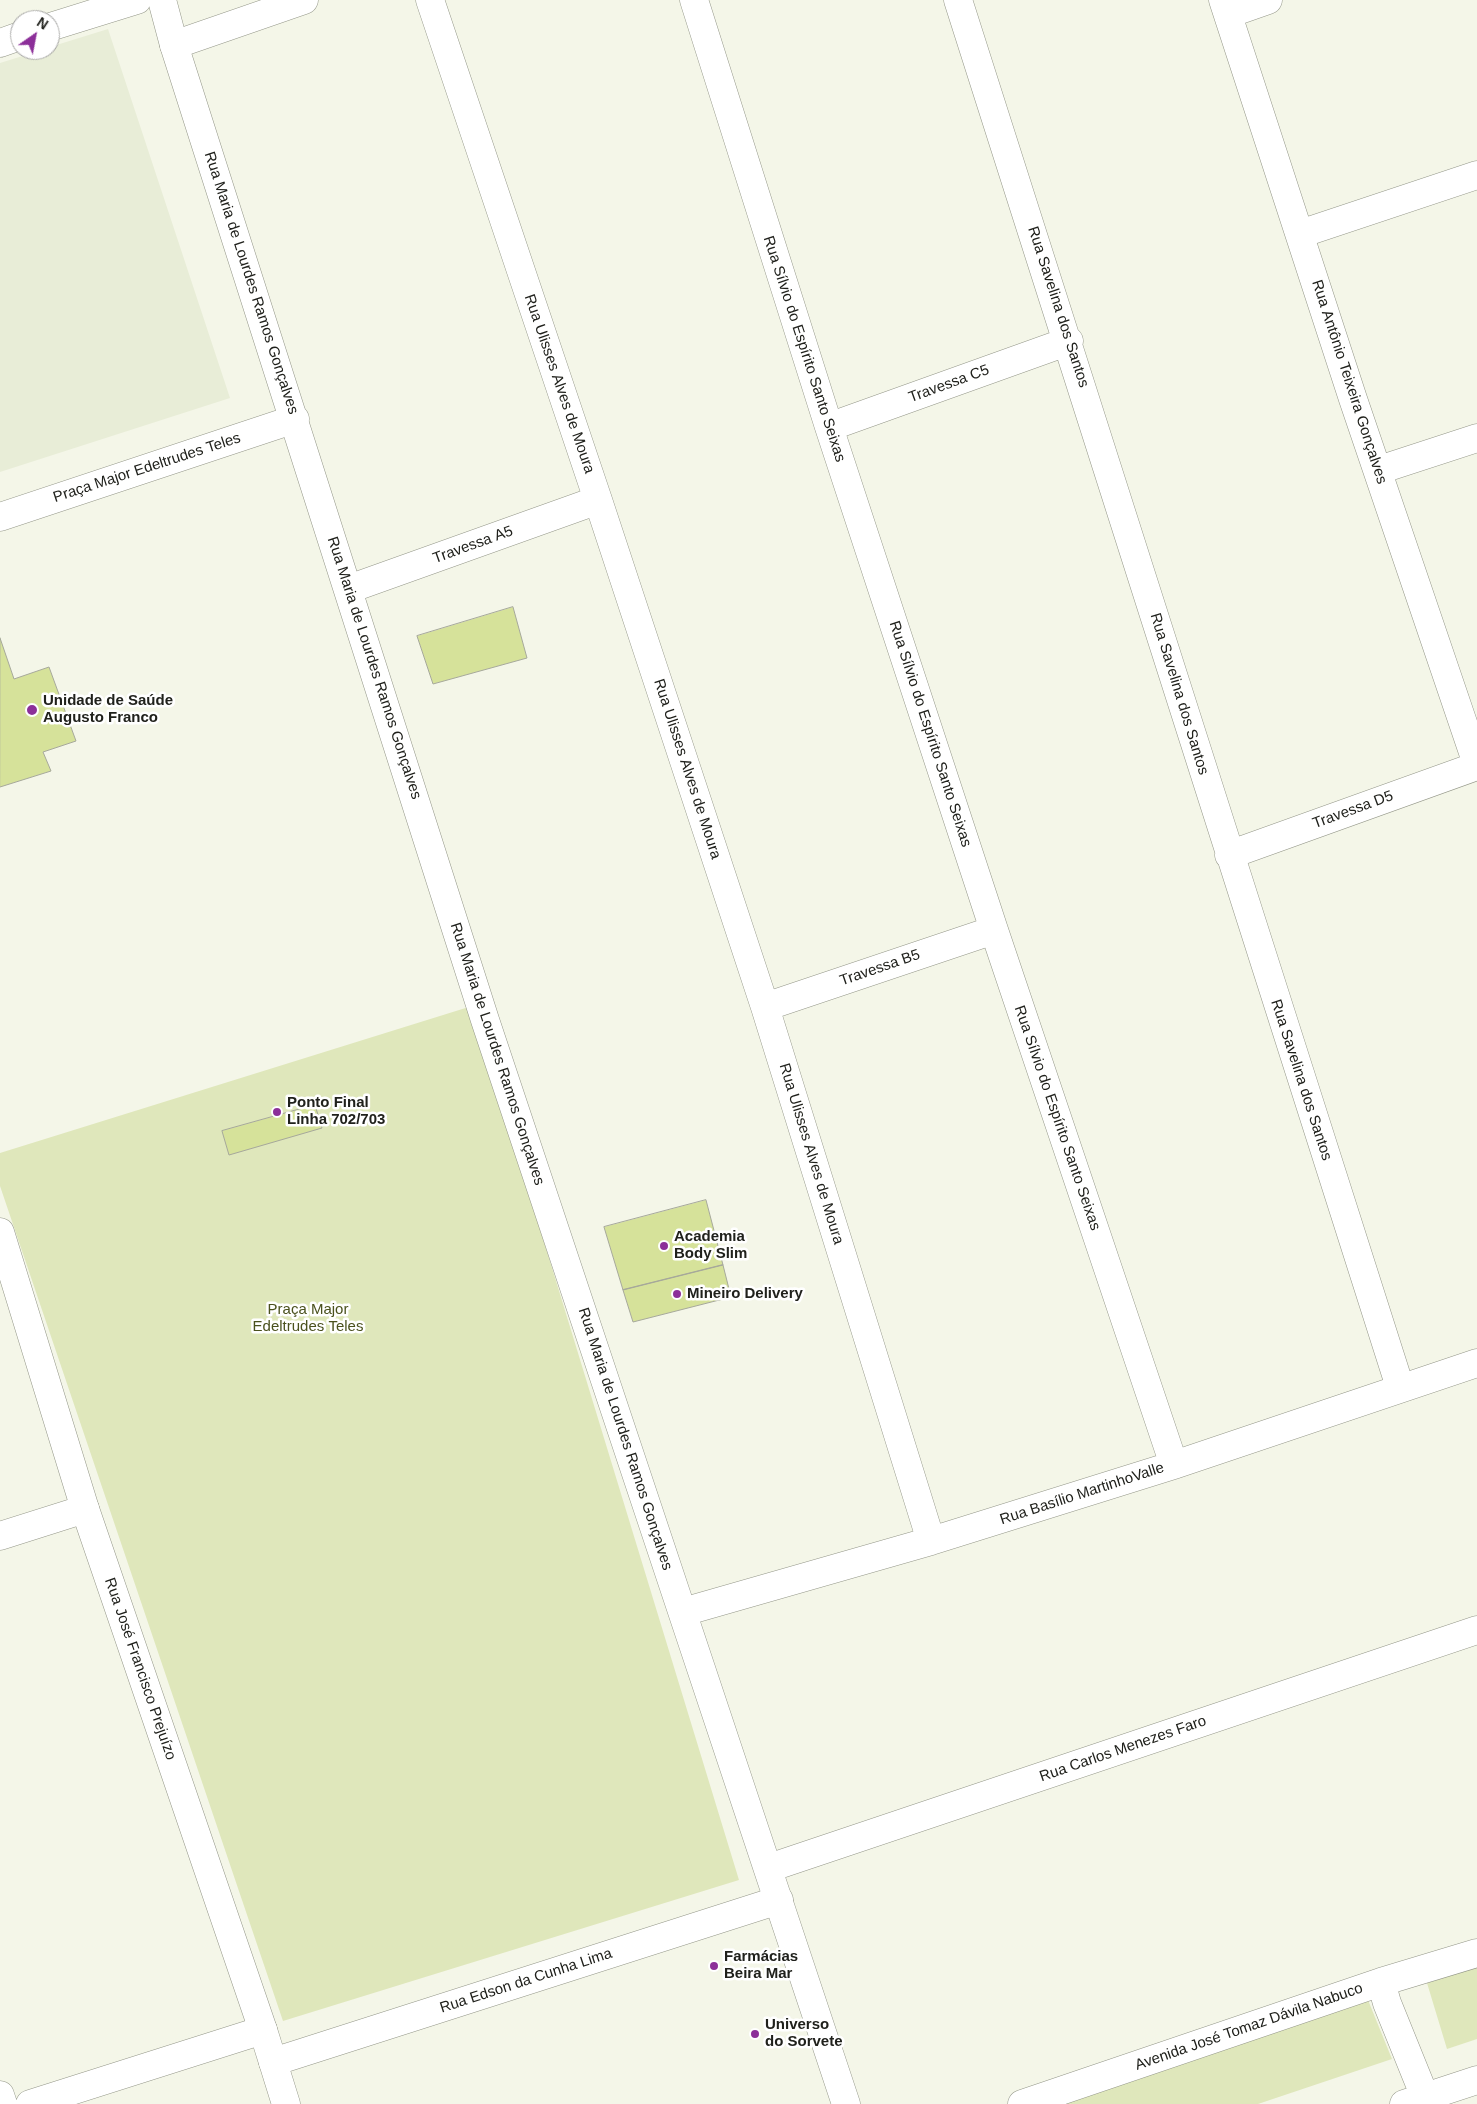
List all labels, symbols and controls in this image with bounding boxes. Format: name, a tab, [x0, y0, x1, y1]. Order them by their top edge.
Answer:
north arrow	[10, 10, 60, 60]
text: N	[34, 14, 51, 33]
street label: Rua Maria de Lourdes Ramos Gonçalves	[200, 149, 302, 417]
street label: Rua Savelina dos Santos	[1023, 224, 1093, 390]
street label: Rua Sílvio do Espírito Santo Seixas	[759, 234, 849, 464]
street label: Rua Antônio Teixeira Gonçalves	[1307, 278, 1391, 486]
street label: Rua Ulisses Alves de Moura	[520, 292, 598, 476]
street label: Travessa C5	[906, 361, 992, 407]
street label: Praça Major Edeltrudes Teles	[51, 429, 243, 507]
street label: Travessa A5	[431, 522, 515, 568]
street label: Rua Maria de Lourdes Ramos Gonçalves	[323, 534, 425, 802]
street label: Rua Savelina dos Santos	[1146, 611, 1212, 777]
street label: Rua Sílvio do Espírito Santo Seixas	[885, 619, 975, 849]
street label: Rua Ulisses Alves de Moura	[649, 677, 725, 861]
place label: Unidade de Saúde Augusto Franco	[43, 692, 173, 727]
marker: Unidade de Saúde Augusto Franco	[25, 703, 39, 717]
street label: Travessa D5	[1310, 787, 1396, 833]
street label: Rua Maria de Lourdes Ramos Gonçalves	[446, 920, 548, 1188]
street label: Travessa B5	[838, 946, 922, 990]
street label: Rua Savelina dos Santos	[1266, 997, 1336, 1163]
street label: Rua Sílvio do Espírito Santo Seixas	[1010, 1003, 1104, 1233]
street label: Rua Ulisses Alves de Moura	[775, 1061, 847, 1247]
place label: Ponto Final Linha 702/703	[287, 1094, 385, 1129]
marker: Ponto Final Linha 702/703	[271, 1106, 283, 1118]
place label: Academia Body Slim	[674, 1228, 747, 1263]
marker: Academia Body Slim	[658, 1240, 670, 1252]
place label: Mineiro Delivery	[687, 1285, 803, 1303]
marker: Mineiro Delivery	[671, 1288, 683, 1300]
park label: Praça Major Edeltrudes Teles	[253, 1301, 363, 1336]
street label: Rua Maria de Lourdes Ramos Gonçalves	[574, 1305, 676, 1573]
street label: Rua Basílio MartinhoValle	[998, 1459, 1166, 1529]
street label: Rua José Francisco Prejuízo	[100, 1575, 180, 1763]
street label: Rua Carlos Menezes Faro	[1037, 1712, 1209, 1786]
street label: Rua Edson da Cunha Lima	[438, 1945, 614, 2017]
place label: Farmácias Beira Mar	[724, 1948, 798, 1983]
marker: Farmácias Beira Mar	[708, 1960, 720, 1972]
street label: Avenida José Tomaz Dávila Nabuco	[1133, 1979, 1365, 2075]
place label: Universo do Sorvete	[765, 2016, 843, 2051]
marker: Universo do Sorvete	[749, 2028, 761, 2040]

